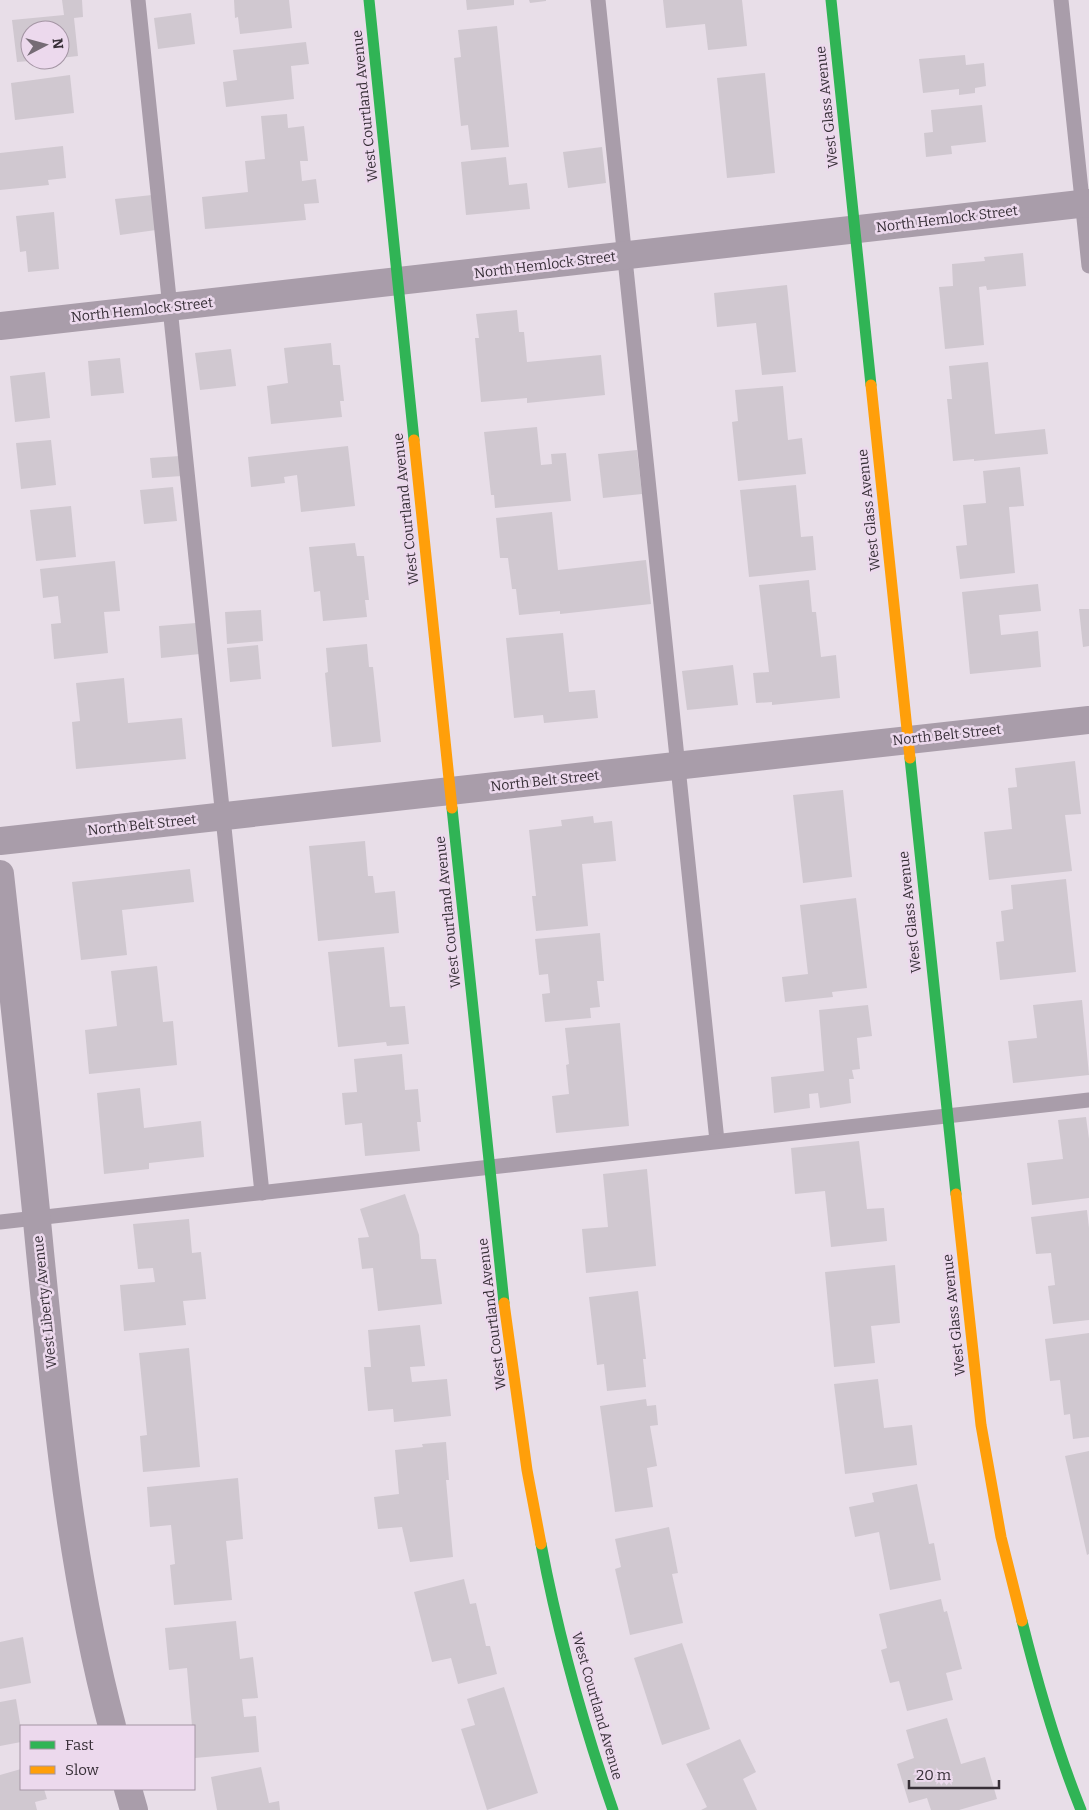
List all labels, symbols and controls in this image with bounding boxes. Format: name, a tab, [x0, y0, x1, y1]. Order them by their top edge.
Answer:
north arrow	[20, 20, 70, 70]
street label: West Courtland Avenue	[349, 29, 381, 183]
text: N	[48, 37, 66, 50]
street label: West Glass Avenue	[812, 45, 842, 169]
street label: North Hemlock Street	[875, 202, 1019, 236]
street label: North Hemlock Street	[473, 248, 617, 282]
street label: North Hemlock Street	[70, 294, 214, 326]
street label: West Courtland Avenue	[390, 432, 422, 586]
street label: West Glass Avenue	[854, 448, 884, 572]
street label: North Belt Street	[892, 721, 1002, 749]
street label: North Belt Street	[490, 767, 600, 795]
street label: North Belt Street	[87, 811, 197, 839]
street label: West Courtland Avenue	[432, 835, 464, 989]
street label: West Glass Avenue	[895, 850, 925, 974]
street label: West Liberty Avenue	[30, 1235, 60, 1369]
street label: West Courtland Avenue	[474, 1237, 510, 1391]
street label: West Glass Avenue	[939, 1253, 969, 1377]
street label: West Courtland Avenue	[568, 1630, 626, 1782]
legend	[20, 1725, 195, 1790]
text: Fast	[65, 1736, 94, 1754]
scale bar	[909, 1758, 999, 1790]
text: Slow	[65, 1761, 100, 1779]
text: 20 m	[916, 1766, 952, 1784]

